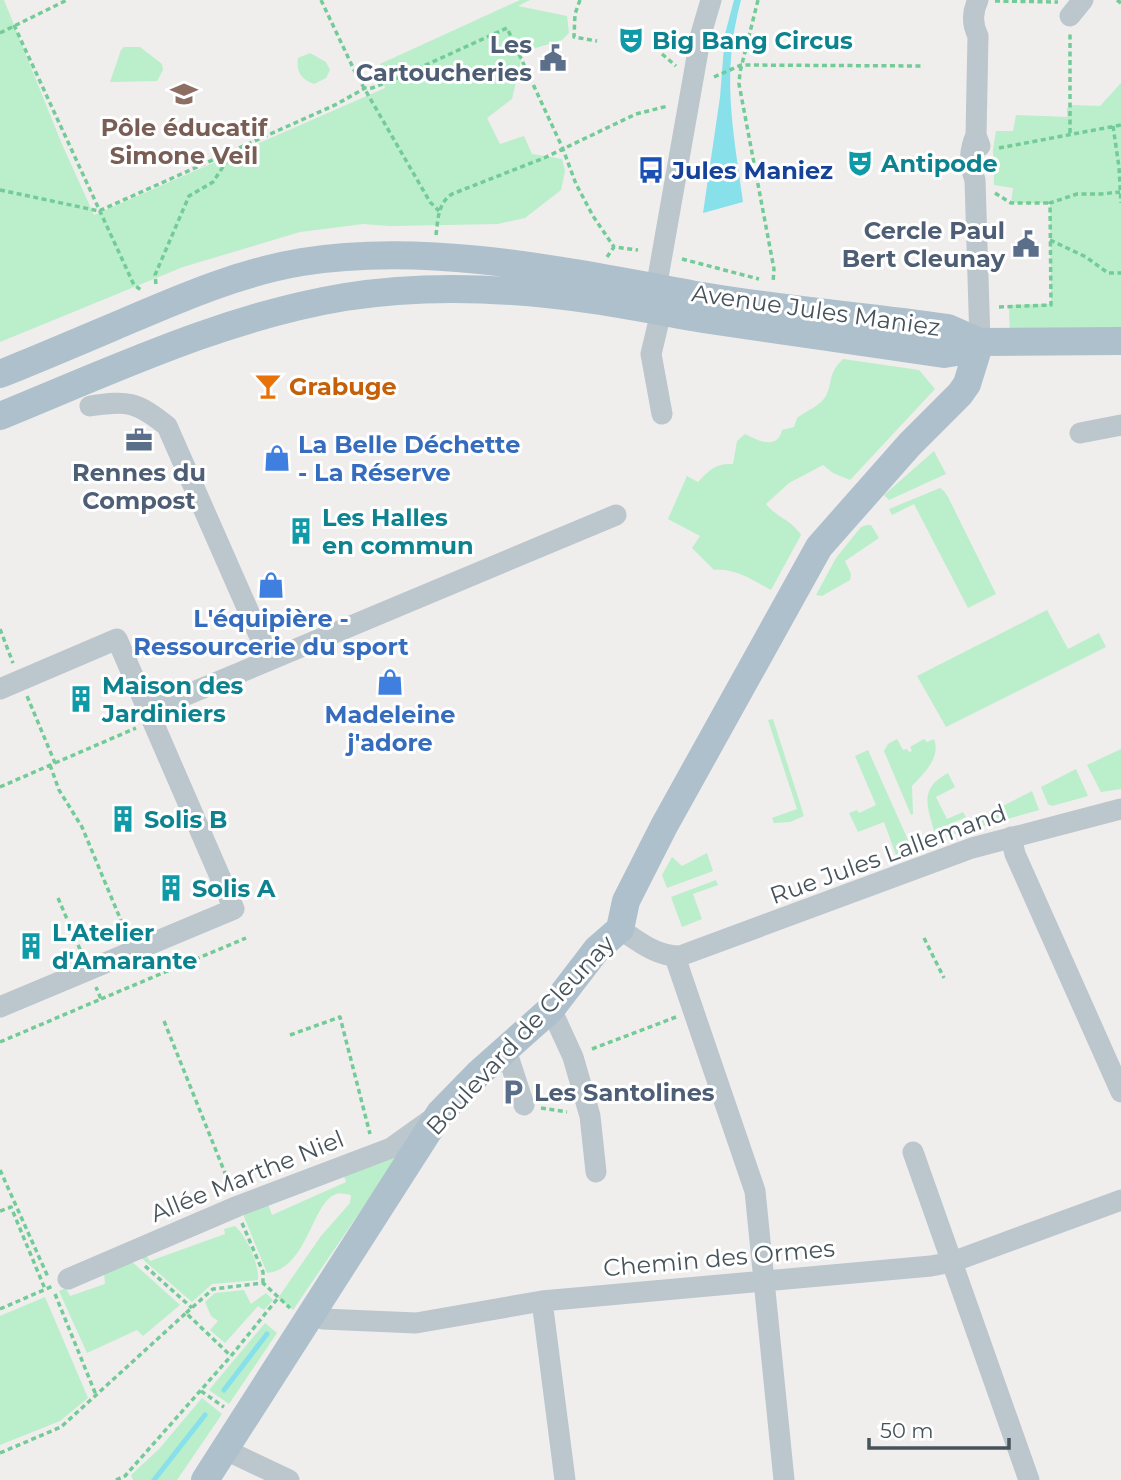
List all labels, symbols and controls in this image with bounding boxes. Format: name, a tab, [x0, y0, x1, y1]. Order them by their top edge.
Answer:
theatre icon: Big Bang Circus	[616, 25, 646, 55]
place label: Big Bang Circus	[652, 26, 853, 55]
place label: Les Cartoucheries	[356, 30, 532, 87]
public building icon: Les Cartoucheries	[538, 43, 568, 73]
school or university icon: Pôle éducatif Simone Veil	[169, 79, 199, 109]
place label: Pôle éducatif Simone Veil	[101, 113, 269, 170]
theatre icon: Antipode	[845, 148, 875, 178]
place label: Antipode	[880, 149, 998, 178]
bus stop icon: Jules Maniez	[636, 155, 666, 185]
place label: Jules Maniez	[671, 156, 833, 185]
place label: Cercle Paul Bert Cleunay	[842, 216, 1006, 273]
public building icon: Cercle Paul Bert Cleunay	[1011, 229, 1041, 259]
street label: Avenue Jules Maniez	[690, 278, 942, 342]
bar icon: Grabuge	[253, 371, 283, 401]
place label: Grabuge	[289, 372, 397, 401]
office icon: Rennes du Compost	[124, 425, 154, 455]
place label: La Belle Déchette - La Réserve	[298, 430, 520, 487]
shop icon: La Belle Déchette - La Réserve	[262, 443, 292, 473]
place label: Rennes du Compost	[72, 458, 206, 515]
place label: Les Halles en commun	[322, 503, 474, 560]
building icon: Les Halles en commun	[286, 516, 316, 546]
shop icon: L'équipière - Ressourcerie du sport	[256, 570, 286, 600]
place label: L'équipière - Ressourcerie du sport	[133, 604, 409, 661]
shop icon: Madeleine j'adore	[375, 667, 405, 697]
place label: Maison des Jardiniers	[101, 671, 244, 728]
building icon: Maison des Jardiniers	[66, 684, 96, 714]
place label: Madeleine j'adore	[325, 700, 456, 757]
street label: Rue Jules Lallemand	[766, 798, 1010, 910]
building icon: Solis B	[108, 804, 138, 834]
place label: Solis B	[144, 805, 227, 834]
building icon: Solis A	[156, 873, 186, 903]
place label: Solis A	[192, 874, 276, 903]
place label: L'Atelier d'Amarante	[52, 918, 197, 975]
street label: Boulevard de Cleunay	[420, 929, 620, 1141]
building icon: L'Atelier d'Amarante	[16, 931, 46, 961]
parking icon: Les Santolines	[498, 1077, 528, 1107]
place label: Les Santolines	[534, 1078, 715, 1107]
street label: Allée Marthe Niel	[146, 1124, 348, 1228]
street label: Chemin des Ormes	[602, 1233, 836, 1283]
scale bar	[869, 1406, 1009, 1450]
text: 50 m	[880, 1418, 934, 1443]

